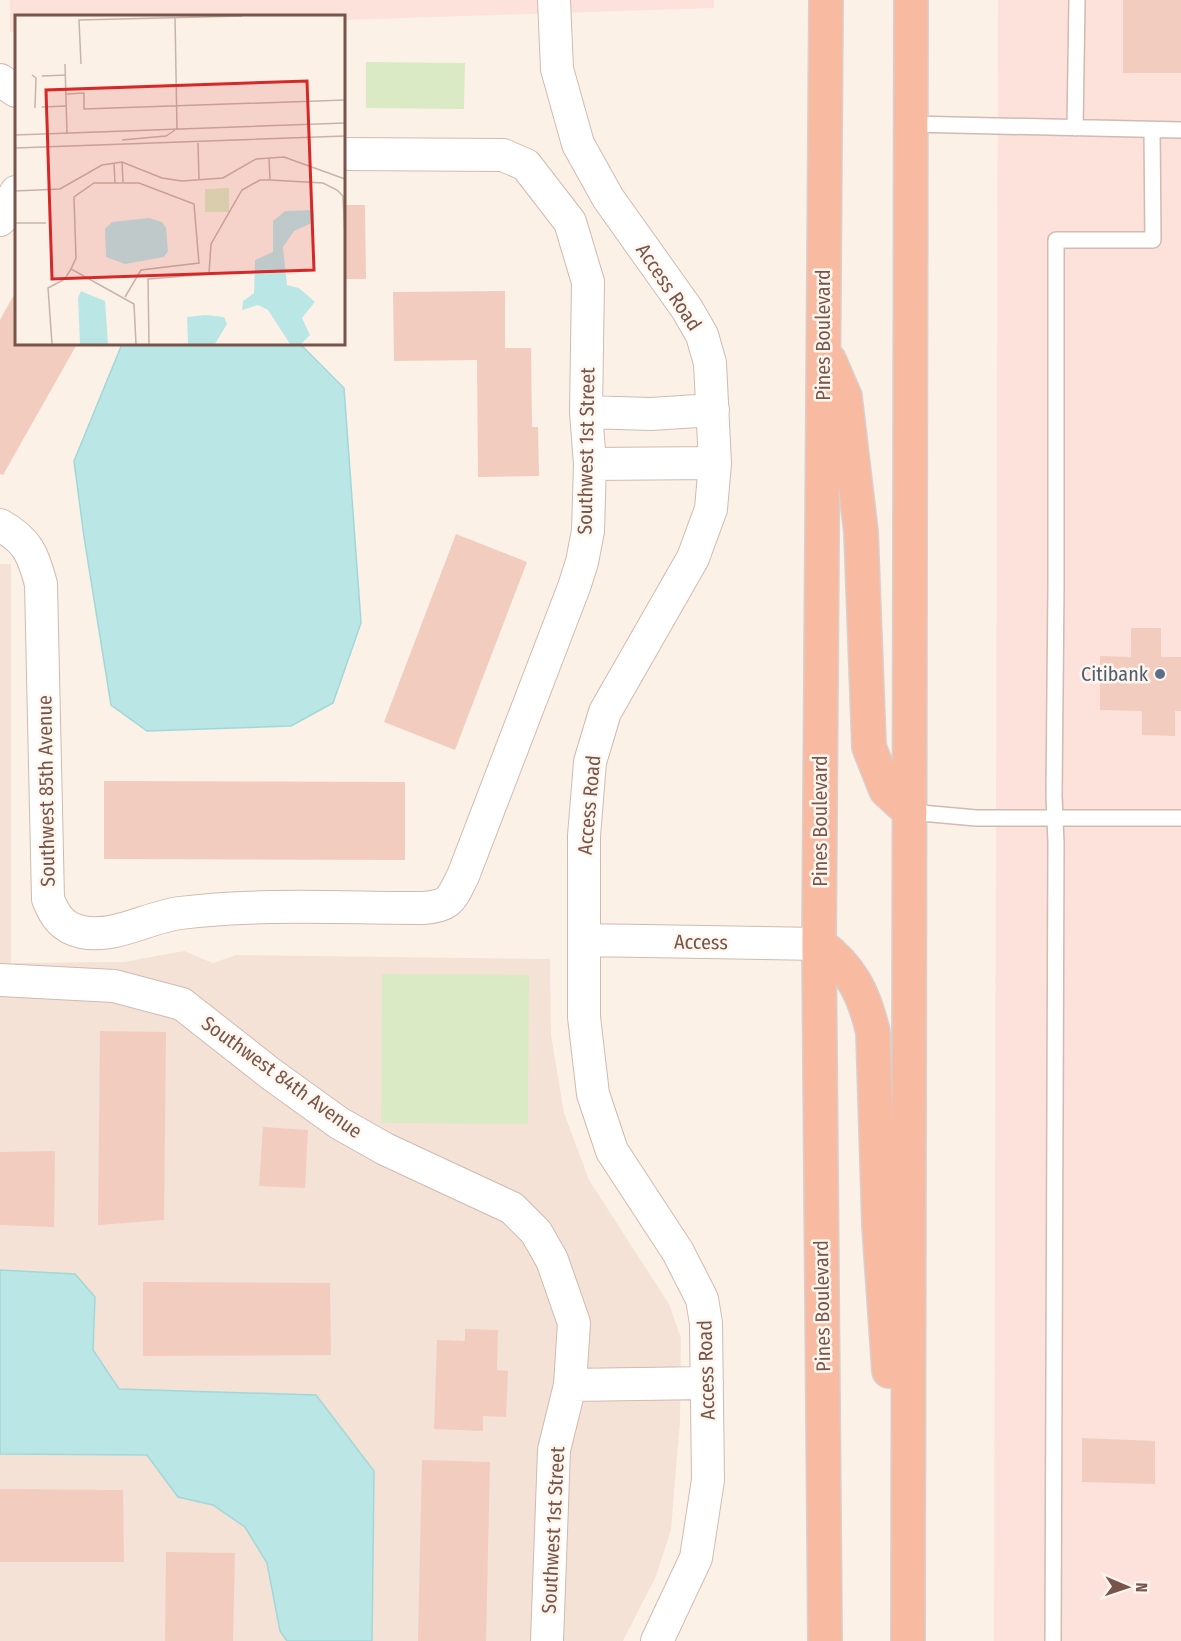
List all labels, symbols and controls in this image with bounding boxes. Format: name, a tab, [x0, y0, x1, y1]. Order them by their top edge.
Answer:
inset map	[15, 15, 345, 345]
street label: Access Road	[631, 239, 707, 335]
street label: Pines Boulevard	[811, 269, 835, 401]
street label: Southwest 1st Street	[573, 367, 599, 535]
place label: Citibank	[1081, 662, 1149, 686]
marker: Citibank	[1153, 667, 1167, 681]
street label: Southwest 85th Avenue	[32, 695, 60, 887]
street label: Access Road	[573, 754, 605, 856]
street label: Pines Boulevard	[808, 755, 832, 887]
street label: Access	[674, 930, 728, 954]
street label: Southwest 84th Avenue	[197, 1011, 367, 1143]
street label: Pines Boulevard	[809, 1240, 835, 1372]
street label: Access Road	[692, 1320, 720, 1420]
street label: Southwest 1st Street	[537, 1445, 569, 1614]
north arrow	[1097, 1557, 1157, 1617]
text: N	[1132, 1582, 1151, 1593]

